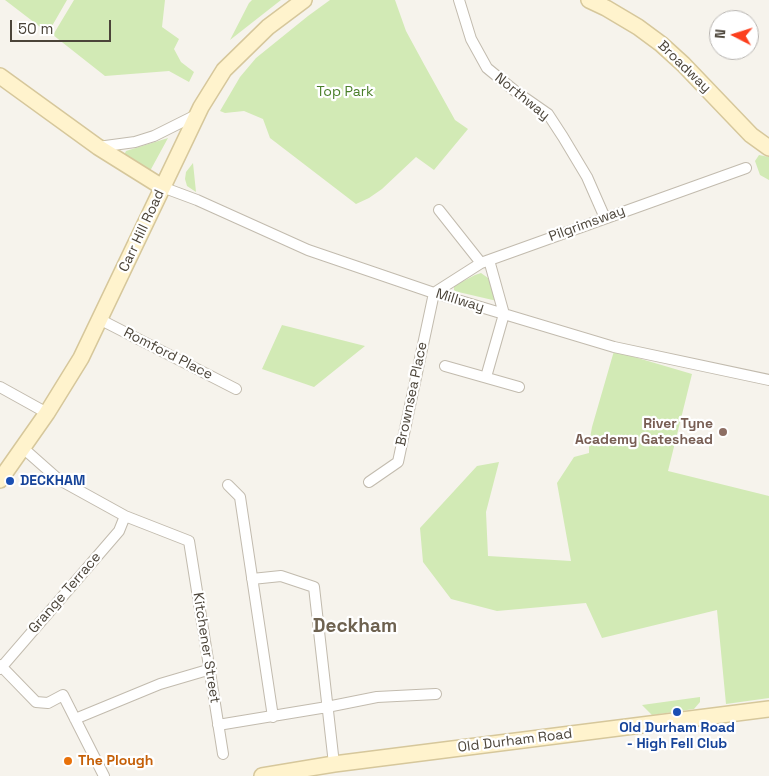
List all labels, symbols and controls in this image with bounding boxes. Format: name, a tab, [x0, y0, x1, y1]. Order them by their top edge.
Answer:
scale bar	[12, 10, 114, 42]
north arrow	[709, 10, 759, 60]
text: 50 m	[18, 19, 53, 38]
text: N	[711, 28, 729, 39]
street label: Broadway	[654, 38, 714, 96]
street label: Northway	[491, 70, 553, 124]
park label: Top Park	[316, 84, 374, 100]
street label: Carr Hill Road	[116, 187, 168, 275]
street label: Pilgrimsway	[547, 202, 627, 246]
street label: Millway	[434, 286, 486, 316]
street label: Romford Place	[121, 324, 215, 384]
street label: Brownsea Place	[393, 340, 431, 448]
place label: River Tyne Academy Gateshead	[575, 416, 713, 448]
marker: River Tyne Academy Gateshead	[717, 426, 729, 438]
place label: DECKHAM	[20, 473, 85, 489]
marker: DECKHAM	[4, 475, 16, 487]
street label: Grange Terrace	[25, 549, 105, 637]
street label: Kitchener Street	[189, 591, 223, 705]
district label: Deckham	[313, 616, 397, 638]
marker: Old Durham Road - High Fell Club	[671, 706, 683, 718]
place label: Old Durham Road - High Fell Club	[619, 720, 735, 752]
street label: Old Durham Road	[457, 726, 573, 756]
place label: The Plough	[78, 753, 153, 769]
marker: The Plough	[62, 755, 74, 767]

